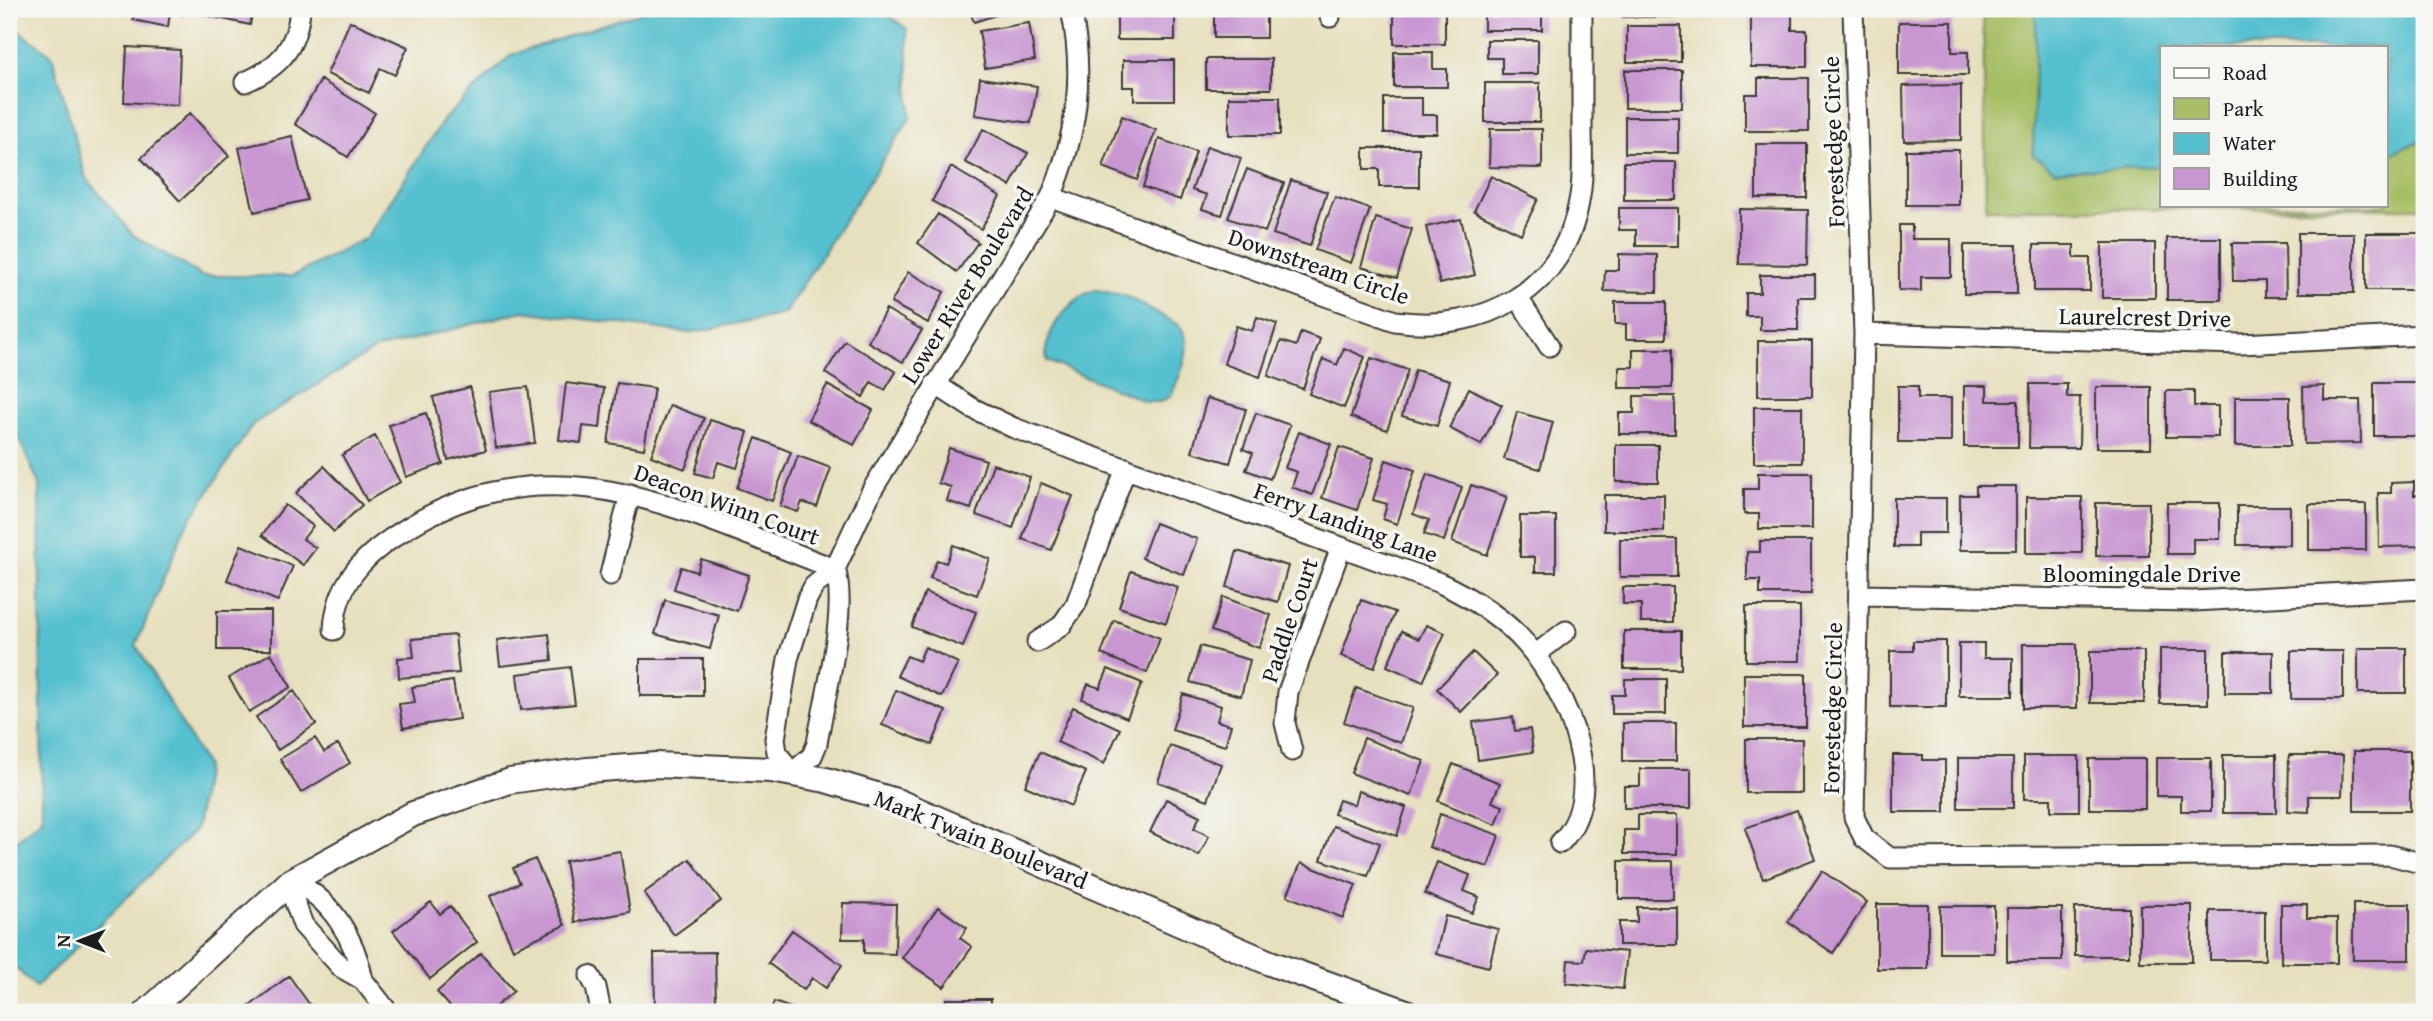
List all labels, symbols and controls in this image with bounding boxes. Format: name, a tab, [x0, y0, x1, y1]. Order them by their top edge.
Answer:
legend	[2160, 46, 2388, 206]
street label: Forestedge Circle	[1813, 55, 1853, 229]
text: Road	[2223, 57, 2268, 88]
text: Park	[2223, 93, 2264, 124]
text: Water	[2223, 127, 2276, 158]
text: Building	[2223, 163, 2298, 194]
street label: Lower River Boulevard	[892, 179, 1042, 391]
street label: Downstream Circle	[1224, 219, 1414, 313]
street label: Laurelcrest Drive	[2059, 298, 2231, 336]
street label: Deacon Winn Court	[629, 454, 825, 554]
street label: Ferry Landing Lane	[1249, 472, 1443, 572]
street label: Paddle Court	[1251, 552, 1327, 687]
street label: Bloomingdale Drive	[2043, 556, 2241, 591]
street label: Forestedge Circle	[1813, 622, 1851, 794]
street label: Mark Twain Boulevard	[869, 780, 1093, 898]
north arrow	[46, 906, 116, 976]
text: N	[49, 934, 77, 947]

